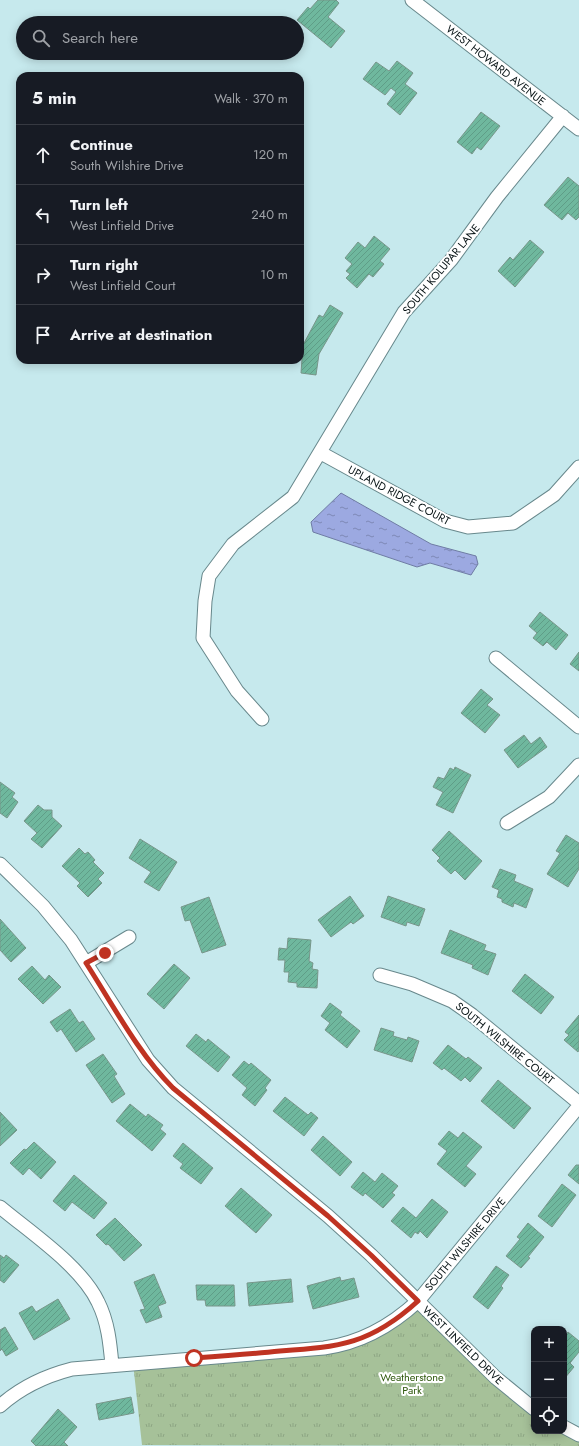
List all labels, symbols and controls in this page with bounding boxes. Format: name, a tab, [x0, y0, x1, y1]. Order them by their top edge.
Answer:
search box	[16, 16, 304, 60]
street label: WEST HOWARD AVENUE	[443, 21, 549, 109]
icon: search	[30, 27, 52, 49]
text: Search here	[62, 27, 138, 49]
text: 5 min	[32, 86, 76, 110]
text: Walk · 370 m	[214, 89, 288, 108]
text: Continue	[70, 134, 133, 156]
icon: ahead	[32, 144, 54, 166]
text: 120 m	[253, 145, 288, 164]
text: South Wilshire Drive	[70, 156, 183, 175]
text: Turn left	[70, 194, 128, 216]
icon: left	[32, 204, 54, 226]
text: 240 m	[251, 205, 288, 224]
text: West Linfield Drive	[70, 216, 174, 235]
street label: SOUTH KOLUPAR LANE	[398, 221, 484, 317]
text: Turn right	[70, 254, 138, 276]
icon: right	[32, 264, 54, 286]
text: 10 m	[260, 265, 288, 284]
text: West Linfield Court	[70, 276, 175, 295]
icon: arrive	[32, 324, 54, 346]
text: Arrive at destination	[70, 324, 212, 346]
street label: UPLAND RIDGE COURT	[345, 461, 453, 529]
route end	[96, 944, 114, 962]
street label: SOUTH WILSHIRE COURT	[452, 998, 558, 1088]
street label: SOUTH WILSHIRE DRIVE	[421, 1194, 509, 1294]
street label: WEST LINFIELD DRIVE	[419, 1302, 507, 1388]
map controls	[531, 1326, 567, 1434]
button: +	[531, 1326, 567, 1362]
route start	[185, 1349, 203, 1367]
button: −	[531, 1362, 567, 1398]
park label: Weatherstone Park	[380, 1369, 444, 1398]
button: locate	[531, 1398, 567, 1434]

